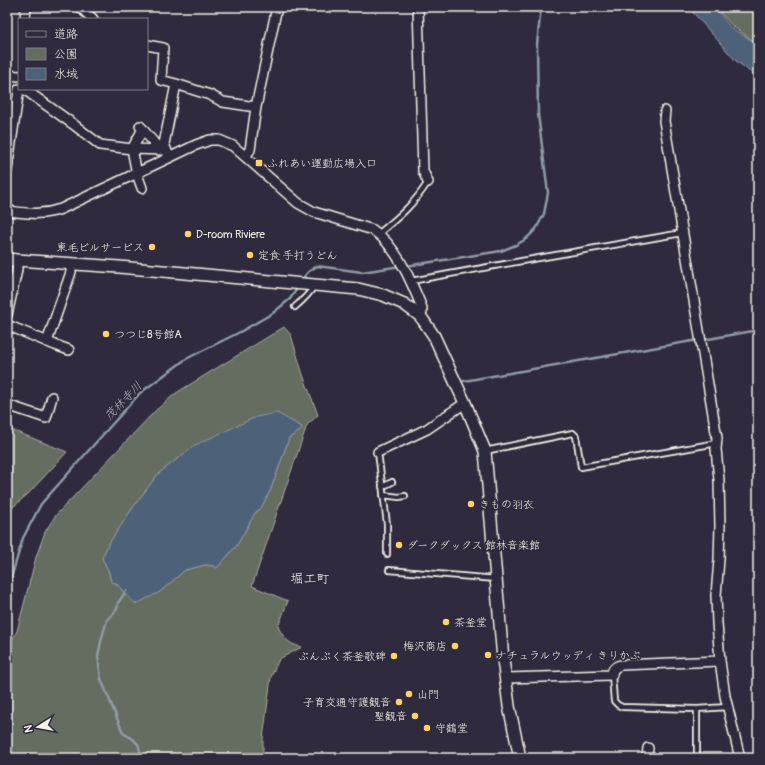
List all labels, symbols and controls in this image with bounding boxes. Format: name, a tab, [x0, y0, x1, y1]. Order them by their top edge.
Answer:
legend	[18, 18, 148, 90]
text: 道路	[54, 27, 78, 42]
text: 公園	[54, 47, 78, 62]
text: 水域	[54, 67, 78, 82]
place label: ふれあい運動広場入口	[267, 157, 377, 170]
marker: ふれあい運動広場入口	[254, 158, 264, 168]
place label: D-room Riviere	[196, 228, 266, 241]
marker: D-room Riviere	[183, 229, 193, 239]
place label: 東毛ビルサービス	[56, 241, 144, 254]
marker: 東毛ビルサービス	[147, 242, 157, 252]
place label: 定食 手打うどん	[258, 249, 338, 262]
marker: 定食 手打うどん	[245, 250, 255, 260]
place label: つつじ8号館A	[114, 328, 182, 341]
marker: つつじ8号館A	[101, 329, 111, 339]
water label: 茂林寺川	[101, 379, 145, 424]
place label: きもの羽衣	[479, 498, 534, 511]
marker: きもの羽衣	[466, 499, 476, 509]
place label: ダークダックス 館林音楽館	[407, 539, 540, 552]
marker: ダークダックス 館林音楽館	[394, 540, 404, 550]
district label: 堀工町	[290, 571, 330, 587]
place label: 茶釜堂	[454, 616, 487, 629]
marker: 茶釜堂	[441, 617, 451, 627]
place label: 梅沢商店	[403, 640, 447, 653]
marker: 梅沢商店	[450, 641, 460, 651]
place label: ナチュラルウッディ きりかぶ	[496, 649, 641, 662]
place label: ぶんぶく茶釜歌碑	[298, 650, 386, 663]
marker: ナチュラルウッディ きりかぶ	[483, 650, 493, 660]
marker: ぶんぶく茶釜歌碑	[389, 651, 399, 661]
place label: 山門	[417, 688, 439, 701]
marker: 山門	[404, 689, 414, 699]
place label: 子育交通守護観音	[303, 696, 391, 709]
marker: 子育交通守護観音	[394, 697, 404, 707]
north arrow	[18, 707, 58, 747]
place label: 聖観音	[374, 710, 407, 723]
marker: 聖観音	[410, 711, 420, 721]
place label: 守鶴堂	[435, 722, 468, 735]
text: N	[21, 723, 36, 734]
marker: 守鶴堂	[422, 723, 432, 733]

